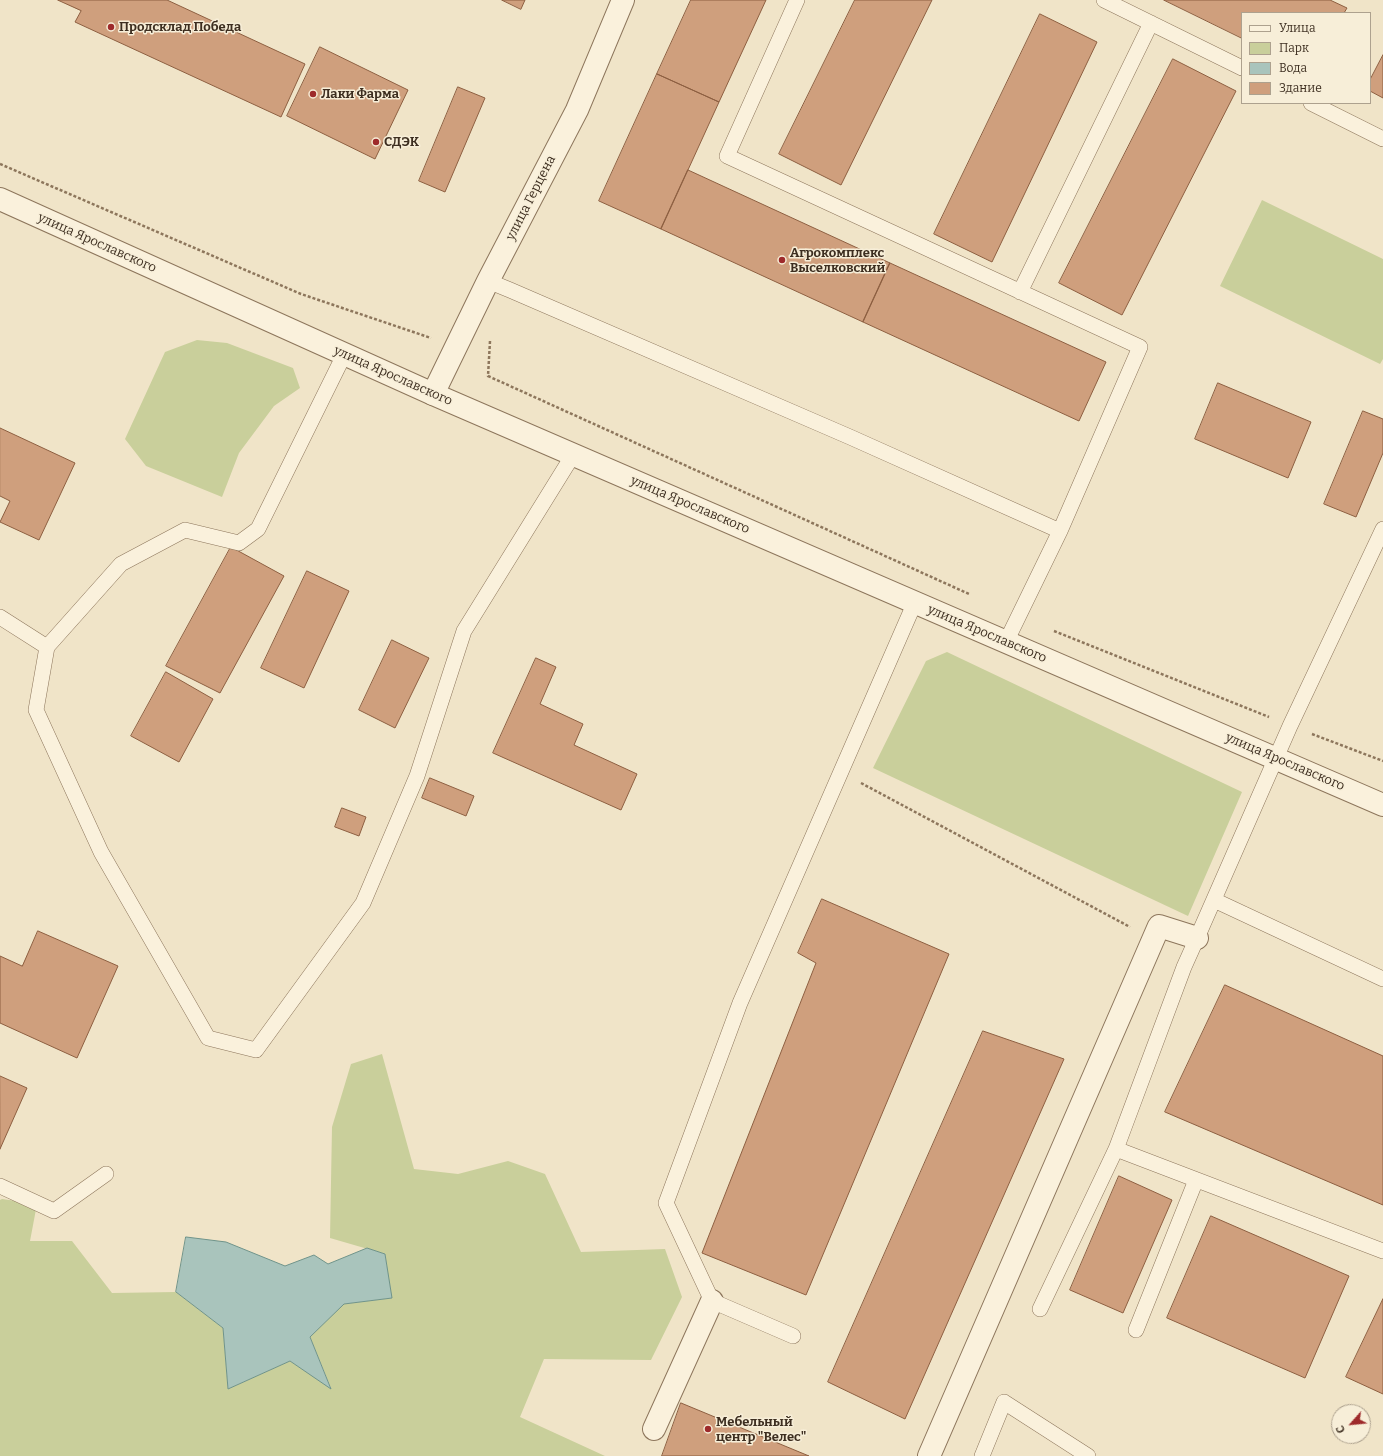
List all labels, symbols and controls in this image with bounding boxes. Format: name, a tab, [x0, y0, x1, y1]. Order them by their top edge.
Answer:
legend	[1241, 12, 1371, 104]
place label: Продсклад Победа	[119, 19, 241, 35]
text: Улица	[1279, 21, 1315, 35]
marker: Продсклад Победа	[106, 22, 116, 32]
text: Парк	[1279, 41, 1309, 55]
text: Вода	[1279, 61, 1307, 75]
text: Здание	[1279, 81, 1322, 95]
place label: Лаки Фарма	[321, 86, 399, 102]
marker: Лаки Фарма	[308, 89, 318, 99]
place label: СДЭК	[384, 134, 419, 150]
marker: СДЭК	[371, 137, 381, 147]
street label: улица Герцена	[503, 153, 559, 243]
street label: улица Ярославского	[35, 210, 159, 276]
place label: Агрокомплекс Выселковский	[790, 245, 885, 276]
marker: Агрокомплекс Выселковский	[777, 255, 787, 265]
street label: улица Ярославского	[331, 343, 455, 409]
street label: улица Ярославского	[628, 473, 752, 537]
street label: улица Ярославского	[925, 602, 1049, 666]
street label: улица Ярославского	[1223, 730, 1347, 794]
north arrow	[1331, 1404, 1371, 1444]
place label: Мебельный центр "Велес"	[716, 1414, 806, 1445]
text: С	[1333, 1423, 1348, 1435]
marker: Мебельный центр "Велес"	[703, 1424, 713, 1434]

